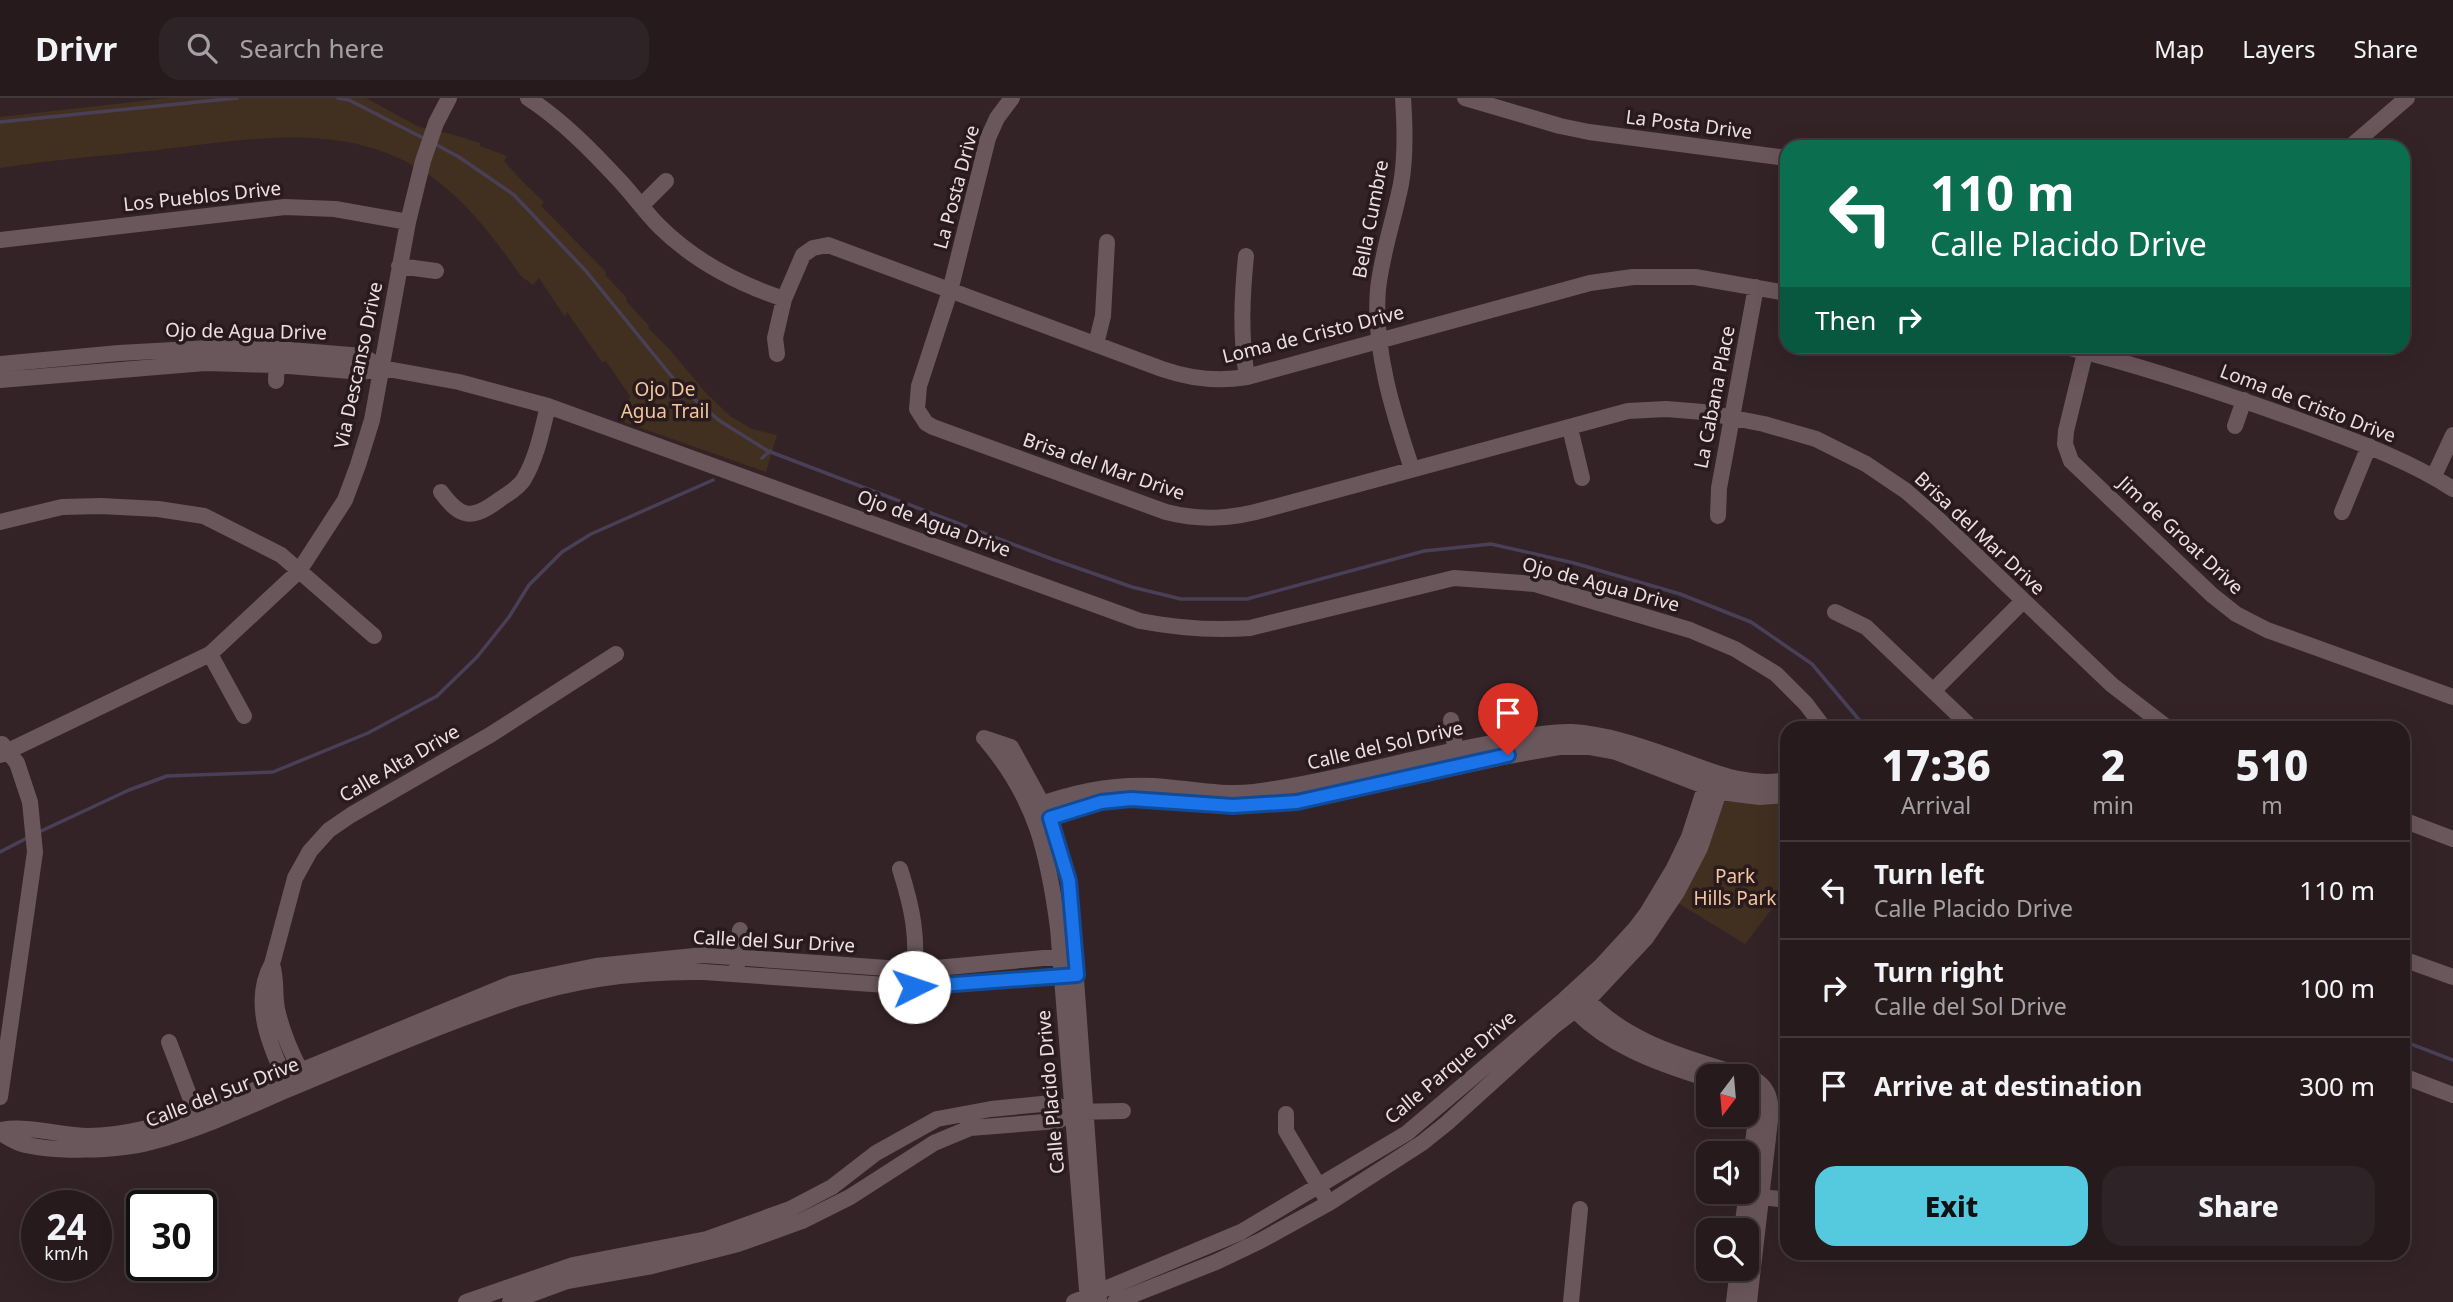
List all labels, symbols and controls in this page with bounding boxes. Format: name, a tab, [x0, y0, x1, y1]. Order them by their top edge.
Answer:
search box	[159, 17, 649, 80]
text: Drivr	[35, 26, 117, 71]
icon: search	[183, 29, 221, 67]
text: Search here	[239, 30, 384, 66]
text: Map	[2154, 32, 2204, 65]
text: Layers	[2242, 32, 2316, 65]
text: Share	[2354, 32, 2418, 65]
street label: La Posta Drive	[1624, 103, 1754, 145]
street label: La Posta Drive	[927, 122, 985, 252]
street label: Bella Cumbre	[1346, 158, 1394, 280]
text: 110 m	[1930, 159, 2075, 225]
icon: left	[1815, 168, 1906, 259]
street label: Los Pueblos Drive	[122, 175, 282, 217]
text: Calle Placido Drive	[1930, 222, 2207, 265]
street label: Via Descanso Drive	[328, 279, 388, 451]
street label: Loma de Cristo Drive	[1219, 299, 1407, 369]
icon: right	[1890, 301, 1928, 339]
text: Then	[1815, 302, 1876, 338]
street label: Ojo de Agua Drive	[165, 317, 327, 345]
street label: La Cabana Place	[1687, 323, 1741, 471]
street label: Loma de Cristo Drive	[2216, 357, 2400, 449]
park label: Ojo De Agua Trail	[621, 376, 709, 424]
street label: Brisa del Mar Drive	[1020, 426, 1188, 506]
street label: Brisa del Mar Drive	[1909, 466, 2051, 600]
street label: Jim de Groat Drive	[2111, 469, 2249, 600]
street label: Ojo de Agua Drive	[854, 483, 1014, 563]
street label: Ojo de Agua Drive	[1520, 551, 1682, 617]
pin	[1478, 683, 1538, 755]
icon: arrive	[1489, 694, 1527, 732]
street label: Calle del Sol Drive	[1305, 714, 1465, 776]
street label: Calle Alta Drive	[334, 718, 464, 808]
text: 17:36	[1882, 736, 1991, 793]
text: 2	[2101, 736, 2125, 793]
text: 510	[2236, 736, 2308, 793]
text: Arrival	[1901, 789, 1971, 821]
text: min	[2092, 789, 2134, 821]
text: m	[2261, 789, 2283, 821]
text: Turn left	[1874, 856, 1985, 892]
park label: Park Hills Park	[1694, 863, 1776, 911]
icon: left	[1815, 871, 1853, 909]
text: 110 m	[2299, 872, 2375, 908]
text: Calle Placido Drive	[1874, 892, 2073, 924]
street label: Calle del Sur Drive	[692, 924, 856, 958]
position arrow	[877, 950, 951, 1024]
text: Turn right	[1874, 954, 2004, 990]
icon: right	[1815, 969, 1853, 1007]
text: 100 m	[2299, 970, 2375, 1006]
text: Calle del Sol Drive	[1874, 990, 2067, 1022]
street label: Calle Parque Drive	[1379, 1004, 1521, 1130]
street label: Calle Placido Drive	[1030, 1009, 1070, 1175]
street label: Calle del Sur Drive	[142, 1051, 302, 1133]
north arrow	[1696, 1064, 1759, 1127]
map controls	[1696, 1064, 1759, 1281]
icon: arrive	[1815, 1067, 1853, 1105]
text: Arrive at destination	[1874, 1068, 2143, 1104]
text: 300 m	[2299, 1068, 2375, 1104]
button: sound	[1696, 1141, 1759, 1204]
button: Exit	[1815, 1166, 2088, 1246]
button: Share	[2102, 1166, 2375, 1246]
speed limit sign: 30	[126, 1190, 217, 1281]
text: 24	[46, 1203, 87, 1250]
button: search	[1696, 1218, 1759, 1281]
text: km/h	[44, 1241, 89, 1265]

